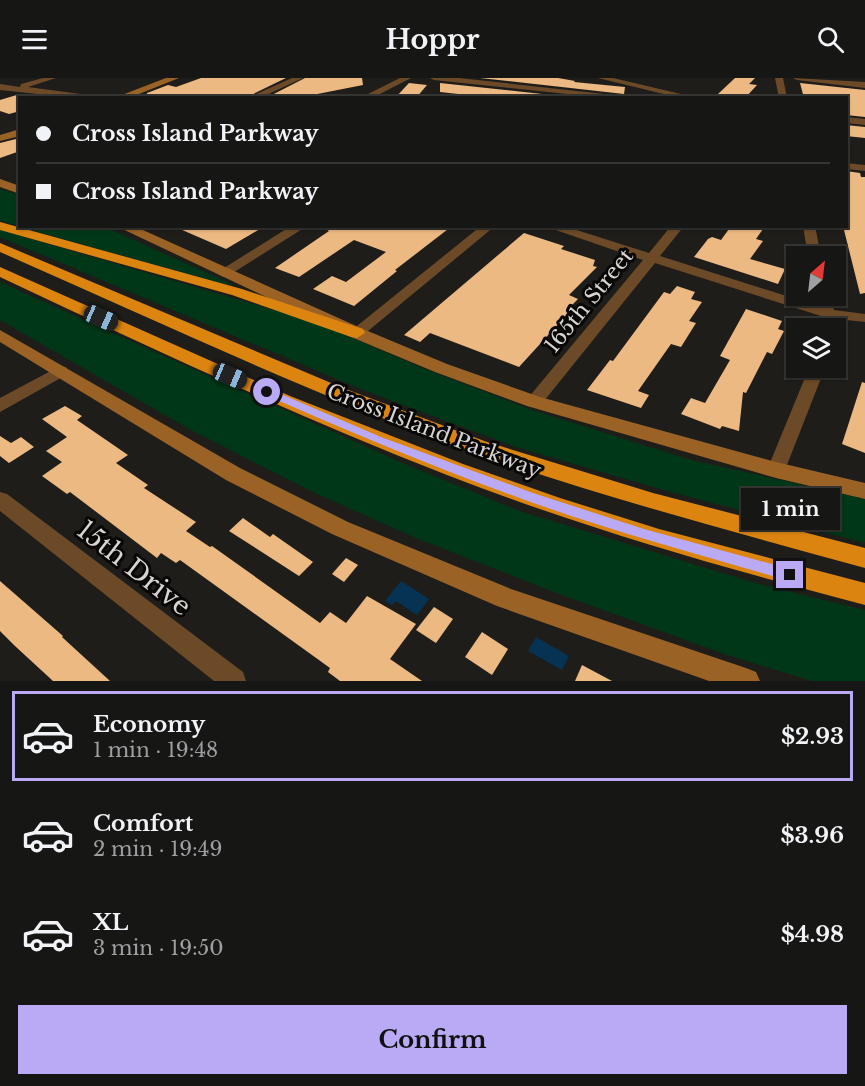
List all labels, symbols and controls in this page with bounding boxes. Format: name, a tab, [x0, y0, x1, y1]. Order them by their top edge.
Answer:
icon: menu	[18, 23, 51, 56]
text: Hoppr	[386, 23, 479, 56]
icon: search	[814, 23, 847, 56]
text: Cross Island Parkway	[72, 120, 318, 147]
text: Cross Island Parkway	[72, 178, 318, 205]
street label: 165th Street	[539, 244, 639, 358]
north arrow	[786, 246, 846, 306]
map controls	[786, 246, 846, 378]
car	[81, 302, 121, 334]
button: layers	[786, 318, 846, 378]
car	[210, 361, 250, 391]
route start	[253, 378, 280, 405]
street label: Cross Island Parkway	[323, 378, 546, 484]
callout: 1 min	[740, 488, 840, 530]
text: 1 min	[762, 497, 819, 521]
street label: 15th Drive	[71, 514, 197, 622]
route end	[776, 561, 803, 588]
icon: car	[21, 709, 75, 763]
text: Economy	[93, 711, 205, 738]
text: $2.93	[781, 723, 844, 750]
text: 1 min · 19:48	[93, 738, 218, 762]
icon: car	[21, 808, 75, 862]
text: Comfort	[93, 810, 193, 837]
text: $3.96	[780, 822, 844, 849]
text: 2 min · 19:49	[93, 837, 222, 861]
icon: car	[21, 907, 75, 961]
text: XL	[93, 909, 128, 936]
text: $4.98	[781, 921, 844, 948]
text: 3 min · 19:50	[93, 936, 223, 960]
button: Confirm	[18, 1005, 847, 1074]

